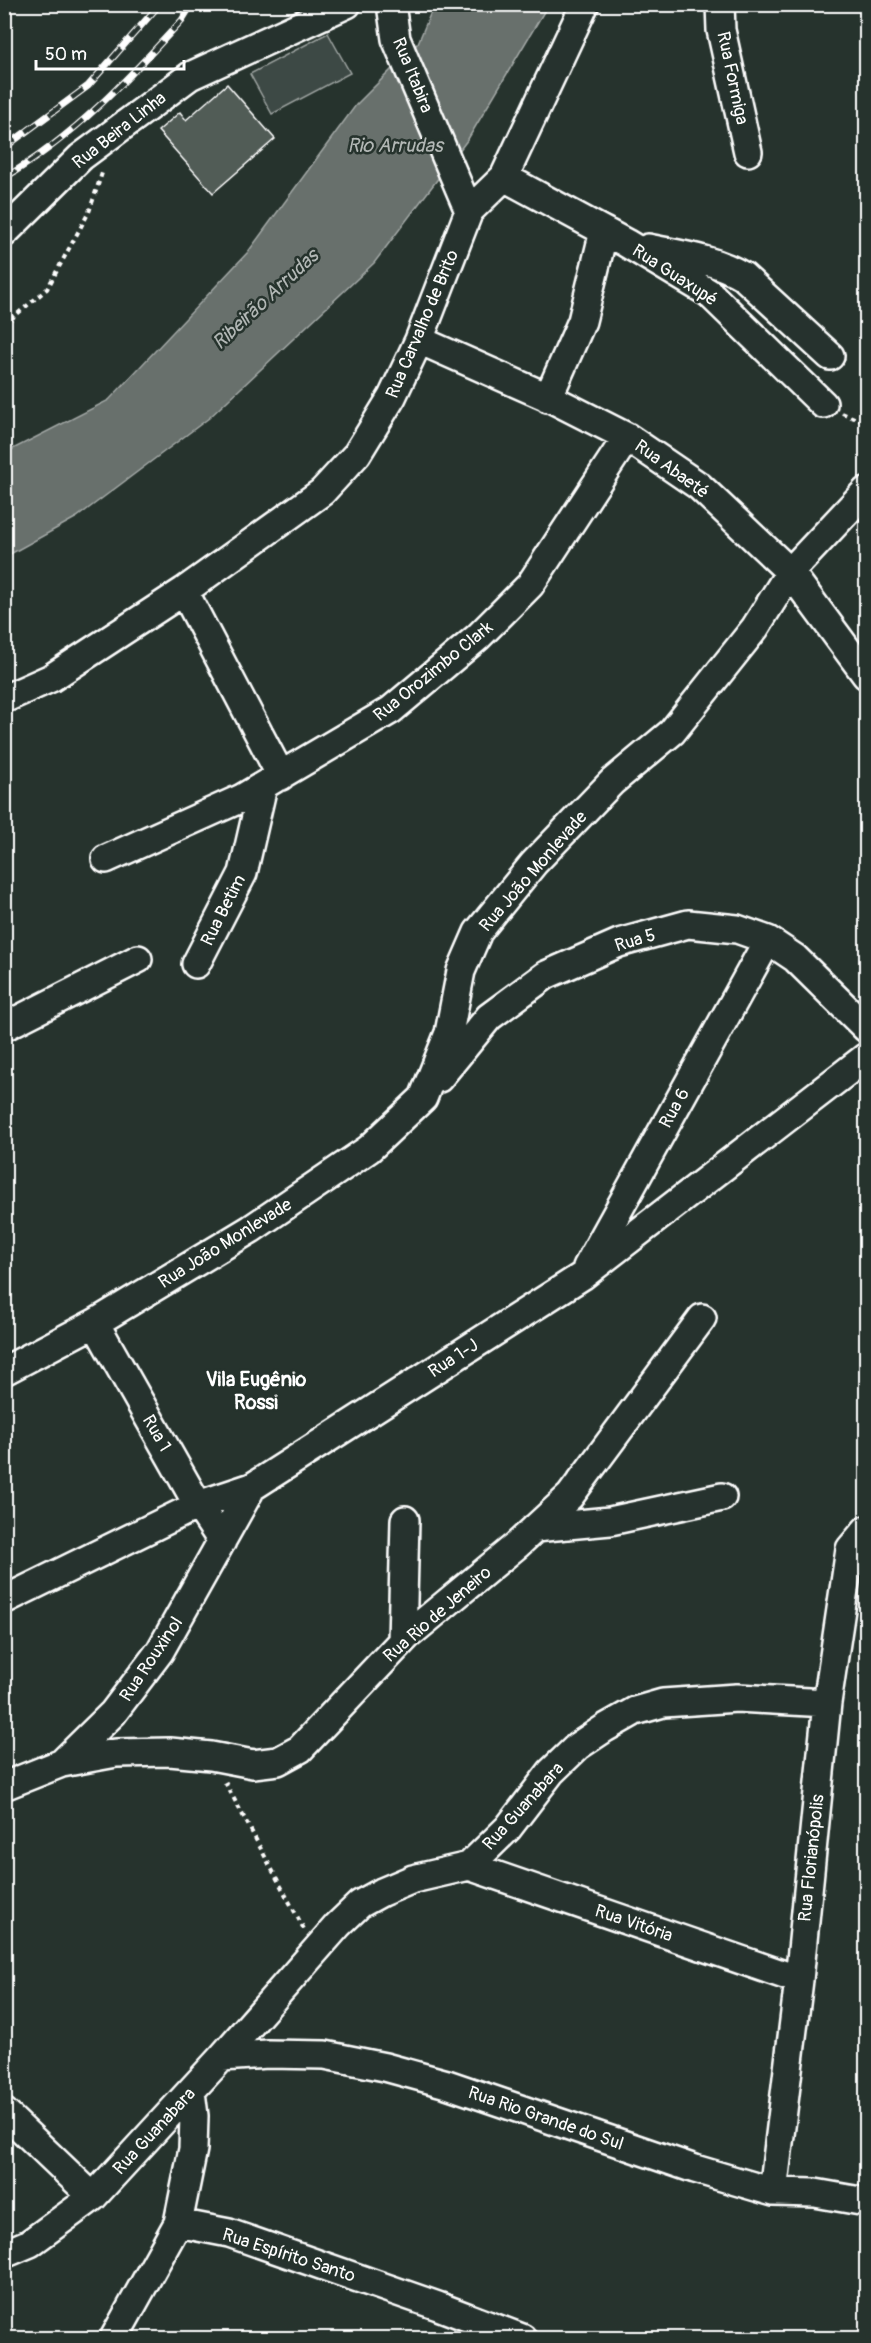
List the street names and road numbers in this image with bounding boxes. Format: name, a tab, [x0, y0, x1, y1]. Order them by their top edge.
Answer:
street label: Rua Formiga	[711, 30, 754, 127]
street label: Rua Itabira	[387, 34, 438, 116]
street label: Rua Beira Linha	[68, 87, 171, 174]
street label: Rua Guaxupé	[628, 239, 722, 312]
street label: Rua Carvalho de Brito	[381, 246, 464, 402]
street label: Rua Abaeté	[630, 435, 713, 504]
street label: Rua Orozimbo Clark	[369, 616, 498, 727]
street label: Rua João Monlevade	[474, 806, 592, 937]
street label: Rua Betim	[196, 871, 251, 950]
street label: Rua 5	[612, 923, 658, 958]
street label: Rua 6	[654, 1084, 695, 1132]
street label: Rua João Monlevade	[154, 1193, 296, 1294]
street label: Rua 1-J	[424, 1334, 483, 1383]
street label: Rua 1	[137, 1411, 176, 1456]
street label: Rua Rio de Jeneiro	[379, 1561, 496, 1668]
street label: Rua Rouxinol	[115, 1612, 188, 1706]
street label: Rua Guanabara	[478, 1757, 569, 1855]
street label: Rua Florianópolis	[793, 1793, 830, 1923]
street label: Rua Vitória	[592, 1899, 676, 1948]
street label: Rua Rio Grande do Sul	[465, 2081, 627, 2156]
street label: Rua Guanabara	[108, 2083, 201, 2180]
street label: Rua Espírito Santo	[219, 2223, 359, 2288]

